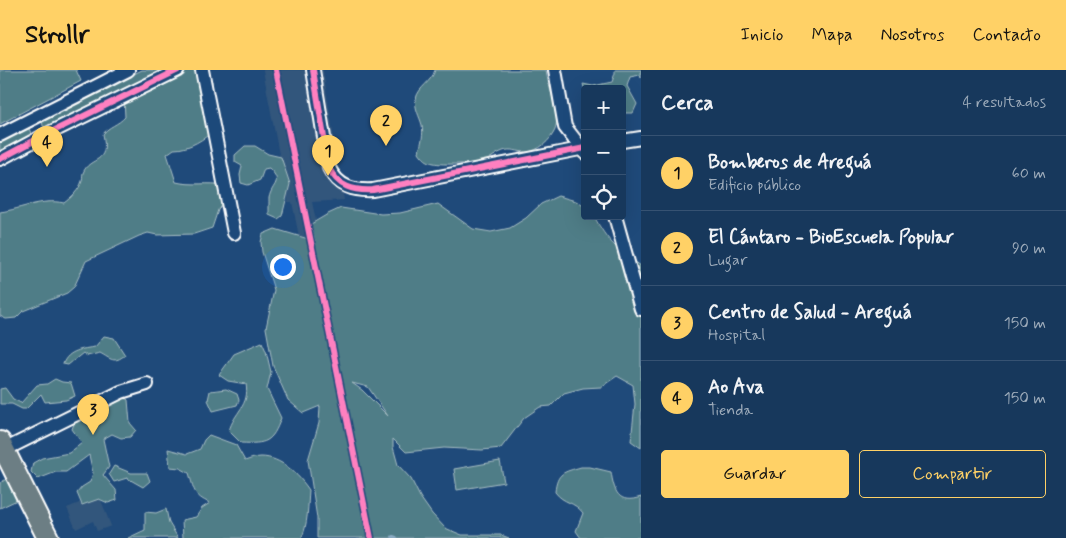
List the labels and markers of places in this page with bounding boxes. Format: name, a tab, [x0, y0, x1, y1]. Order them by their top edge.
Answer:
pin: 2	[370, 105, 402, 146]
pin: 4	[31, 126, 63, 167]
pin: 1	[312, 135, 344, 176]
pin: 3	[77, 394, 109, 435]

